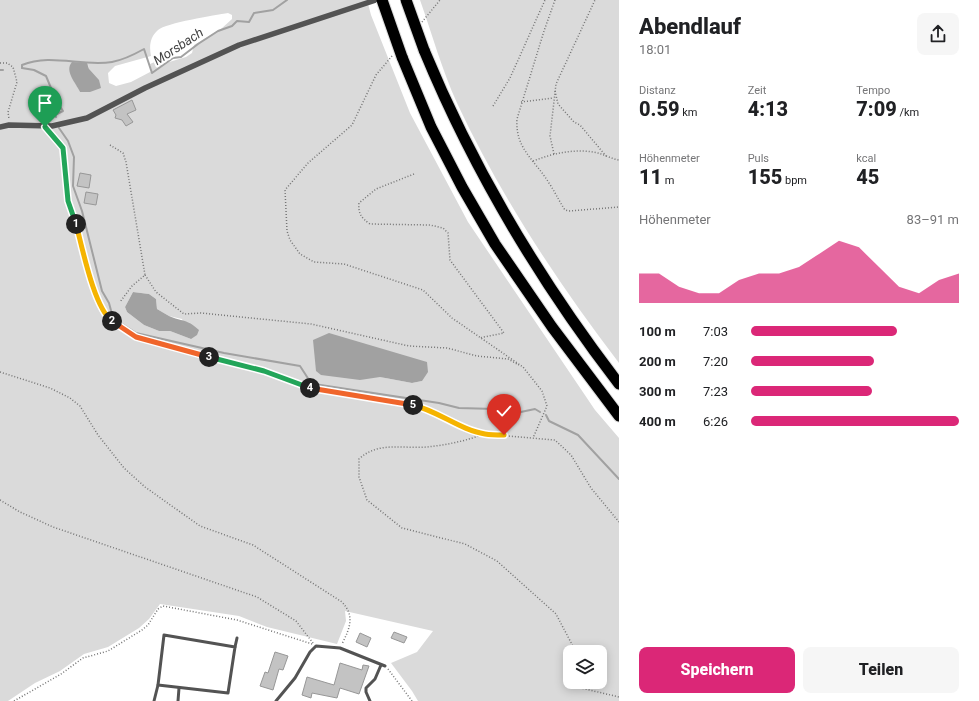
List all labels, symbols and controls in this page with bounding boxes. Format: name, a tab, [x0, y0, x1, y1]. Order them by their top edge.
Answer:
button: share	[917, 13, 959, 55]
text: Abendlauf	[639, 14, 741, 39]
water label: Morsbach	[151, 25, 206, 68]
text: 18:01	[639, 42, 671, 57]
text: Distanz	[639, 84, 676, 97]
text: Zeit	[748, 84, 766, 97]
text: Tempo	[856, 84, 890, 97]
pin	[28, 86, 62, 127]
icon: arrive	[34, 92, 56, 114]
text: 0.59	[639, 97, 680, 121]
text: 4:13	[748, 97, 788, 121]
text: 7:09	[856, 97, 897, 121]
text: km	[680, 106, 697, 119]
text: /km	[897, 106, 919, 119]
text: Höhenmeter	[639, 152, 700, 165]
text: Puls	[748, 152, 769, 165]
text: kcal	[856, 152, 876, 165]
text: 11	[639, 165, 662, 189]
text: 155	[748, 165, 782, 189]
text: 45	[856, 165, 879, 189]
text: m	[662, 174, 674, 187]
text: bpm	[782, 174, 807, 187]
text: Höhenmeter	[639, 212, 711, 227]
text: 83–91 m	[907, 212, 959, 227]
pin: 1	[66, 214, 86, 234]
text: 1	[73, 217, 79, 230]
pin: 2	[102, 311, 122, 331]
text: 2	[109, 314, 115, 327]
text: 100 m	[639, 324, 676, 339]
text: 7:03	[703, 324, 728, 339]
pin: 3	[199, 347, 219, 367]
text: 3	[206, 350, 212, 363]
text: 200 m	[639, 354, 676, 369]
text: 7:20	[703, 354, 728, 369]
pin: 4	[300, 378, 320, 398]
text: 4	[307, 381, 313, 394]
text: 300 m	[639, 384, 676, 399]
text: 7:23	[703, 384, 728, 399]
pin	[487, 394, 521, 435]
pin: 5	[403, 395, 423, 415]
text: 5	[410, 398, 416, 411]
icon: check	[493, 400, 515, 422]
text: 400 m	[639, 414, 676, 429]
text: 6:26	[703, 414, 728, 429]
map controls	[563, 645, 607, 689]
button: layers	[563, 645, 607, 689]
button: Speichern	[639, 647, 795, 693]
button: Teilen	[803, 647, 959, 693]

